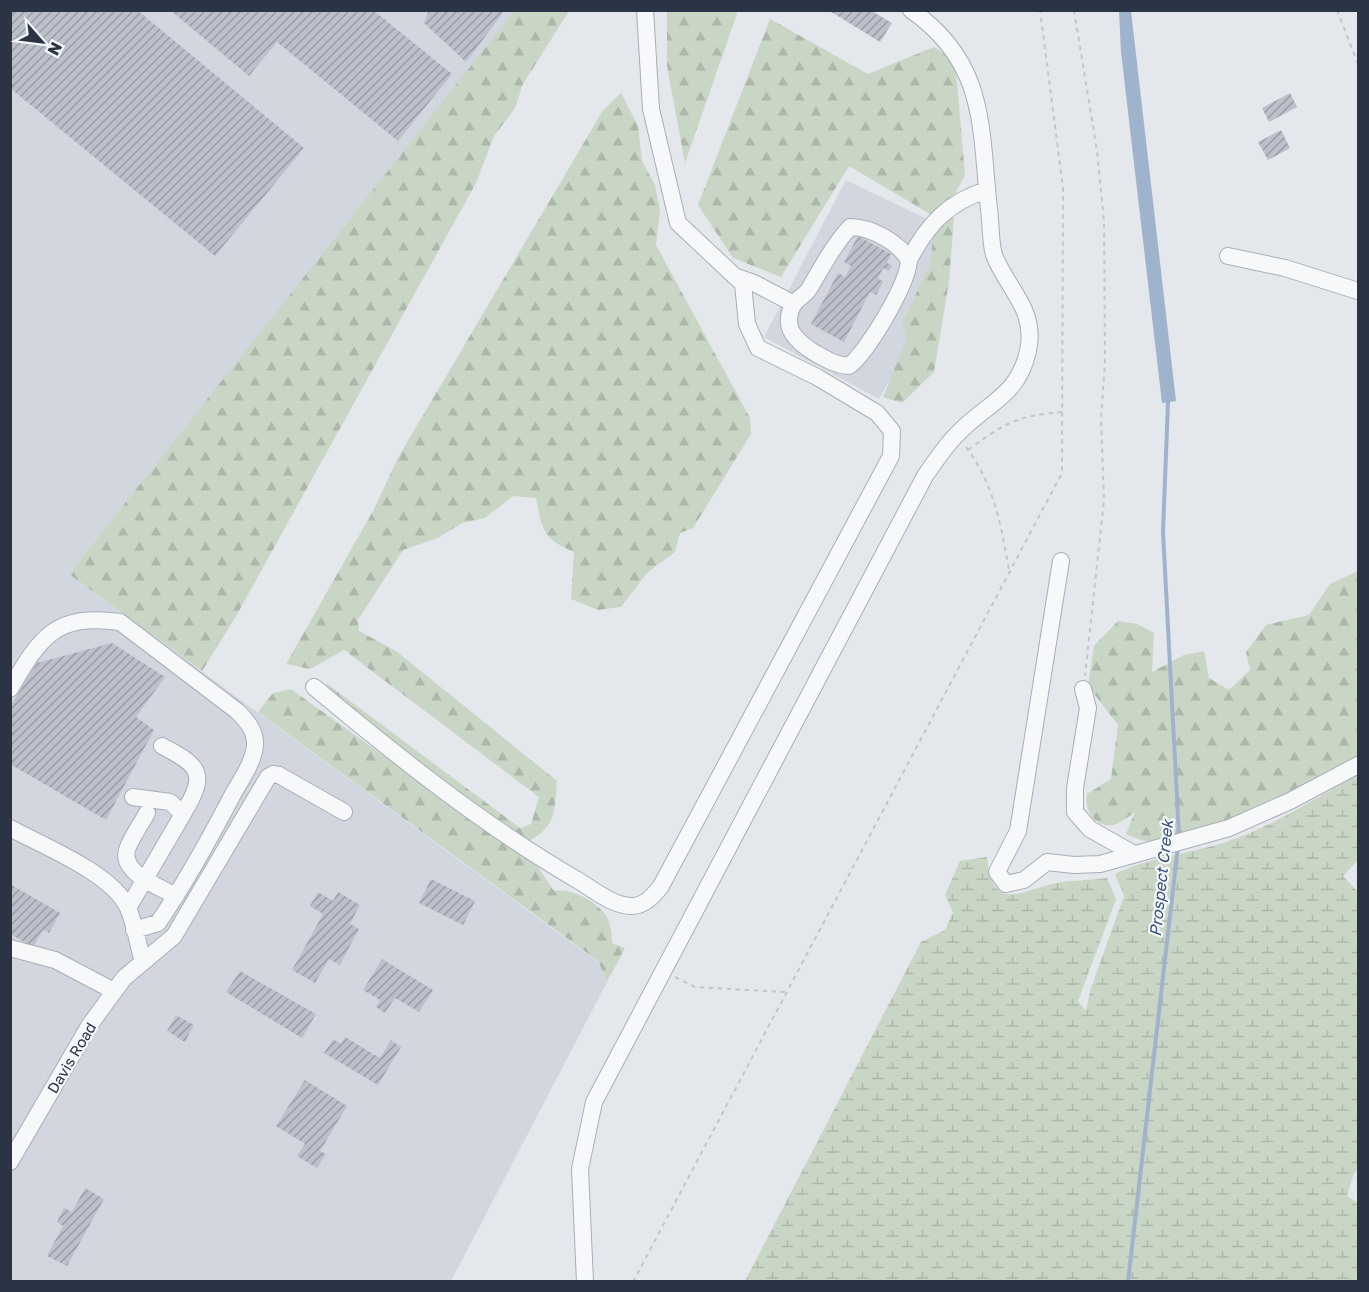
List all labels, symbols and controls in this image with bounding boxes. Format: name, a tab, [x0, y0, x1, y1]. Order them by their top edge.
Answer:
north arrow	[12, 12, 72, 72]
text: N	[44, 39, 67, 59]
water label: Prospect Creek	[1145, 817, 1177, 937]
street label: Davis Road	[43, 1019, 99, 1096]

